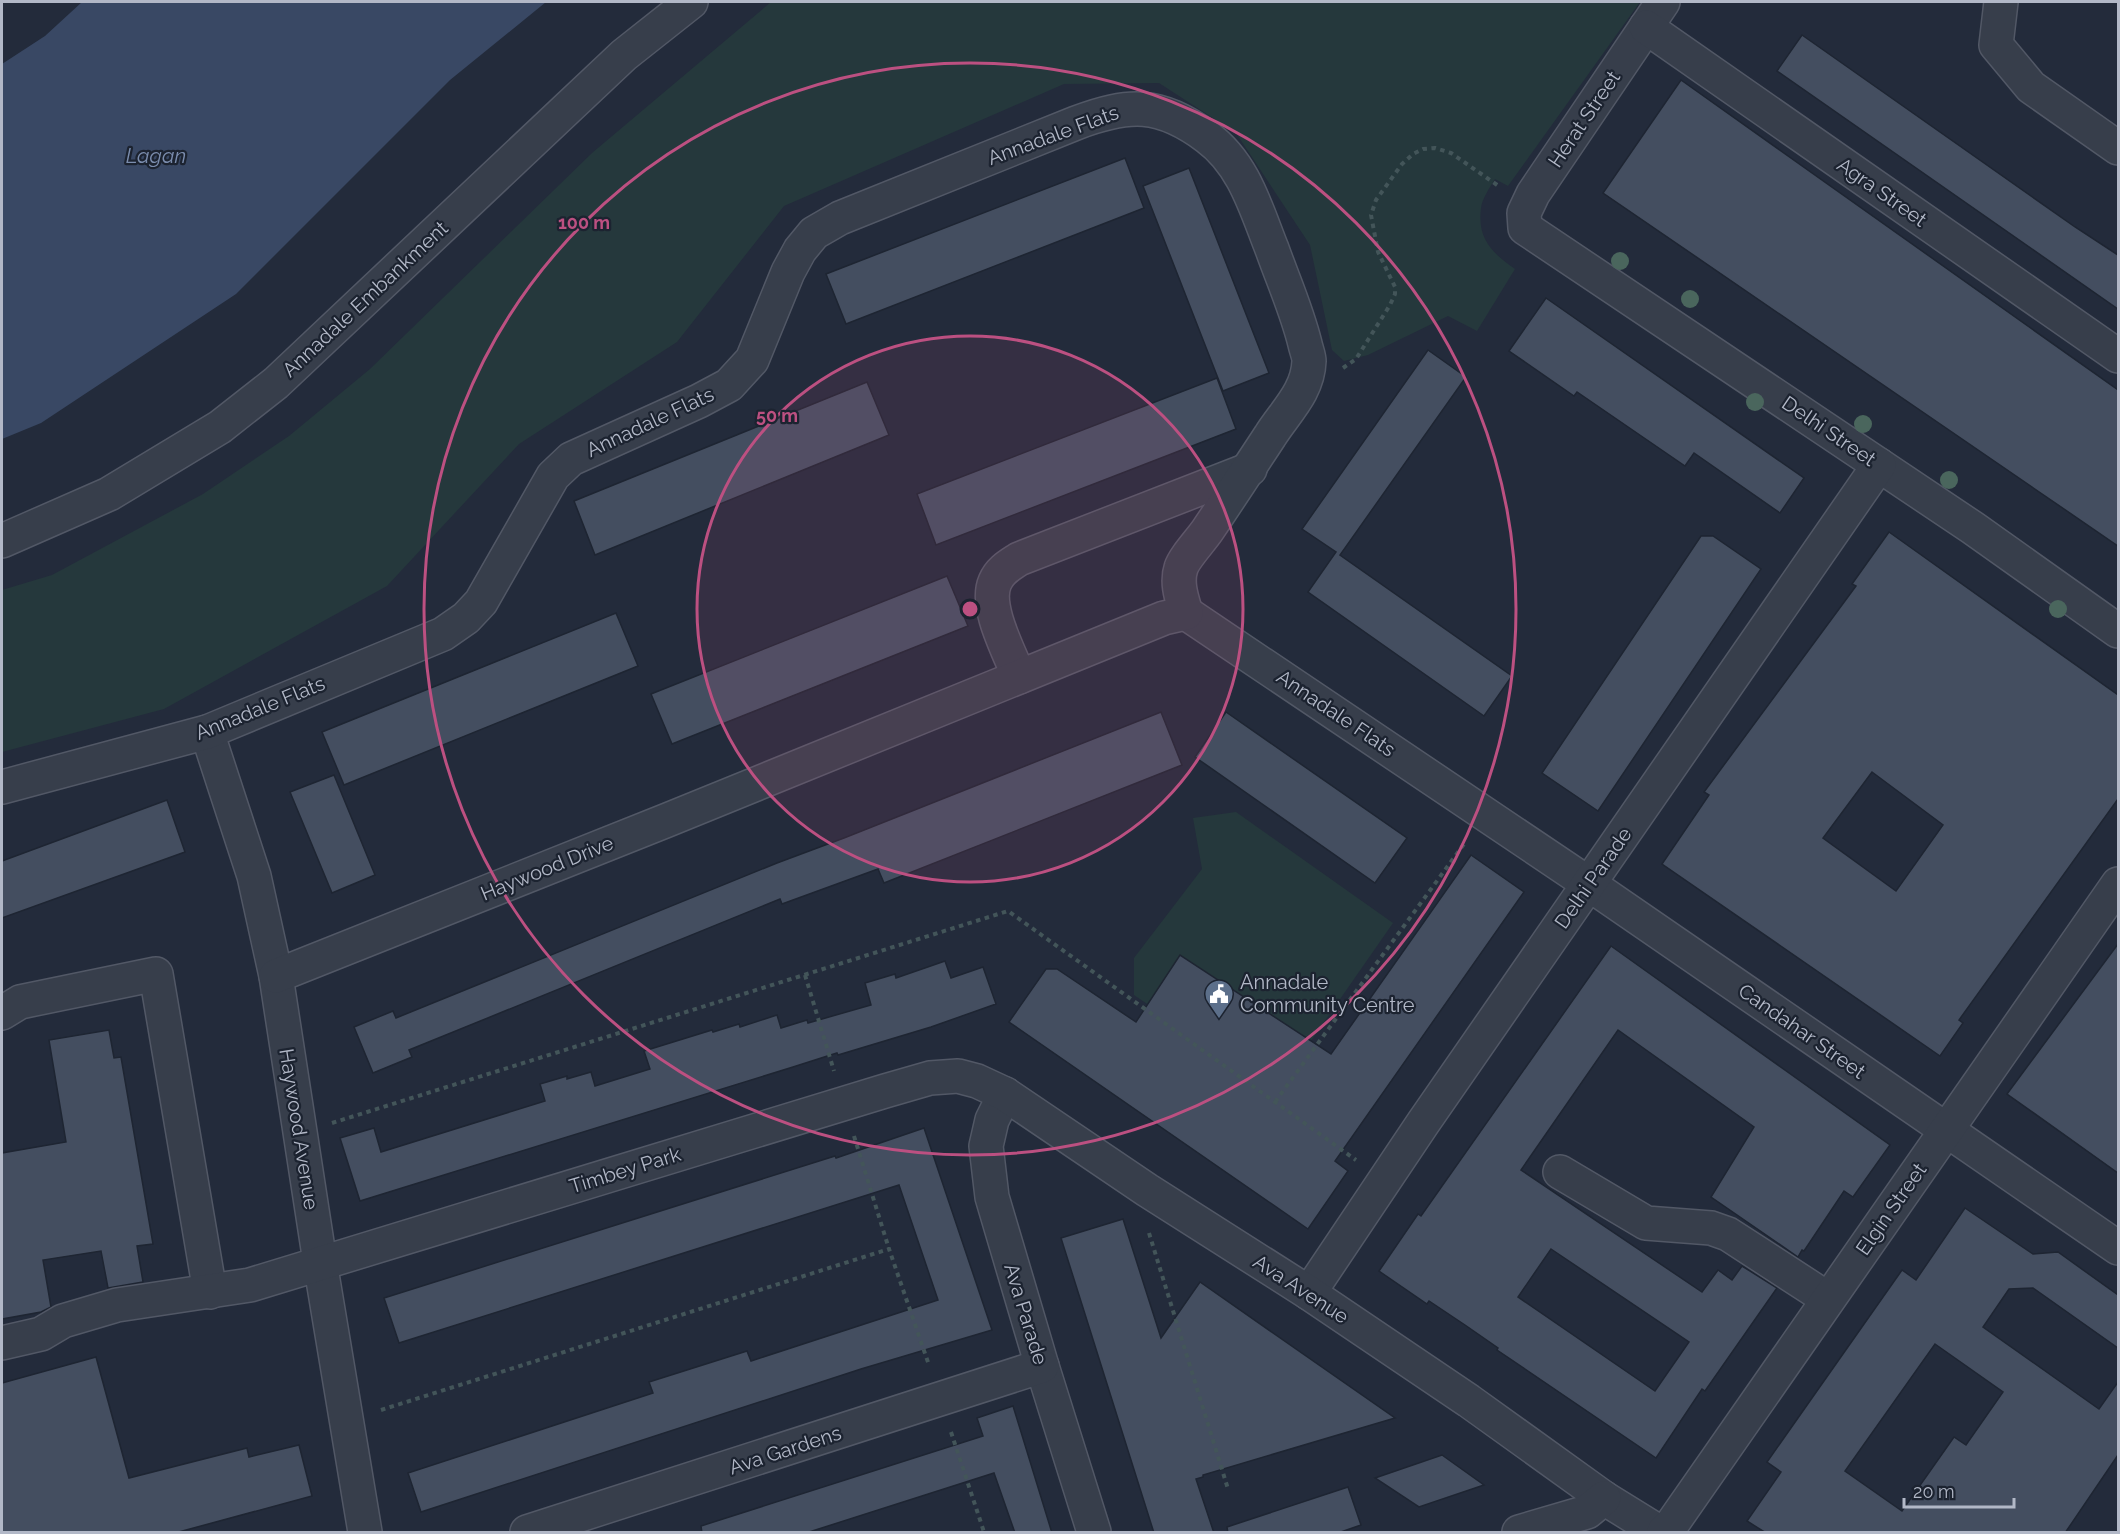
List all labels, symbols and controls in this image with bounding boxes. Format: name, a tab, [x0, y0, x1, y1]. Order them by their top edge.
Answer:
street label: Herat Street	[1543, 66, 1625, 172]
street label: Annadale Flats	[984, 100, 1122, 170]
water label: Lagan	[126, 143, 186, 168]
street label: Agra Street	[1833, 152, 1932, 232]
text: 100 m	[558, 212, 610, 233]
street label: Annadale Embankment	[277, 216, 453, 382]
street label: Annadale Flats	[582, 382, 718, 462]
street label: Delhi Street	[1777, 391, 1881, 471]
text: 50 m	[756, 405, 798, 426]
centre of rings	[960, 599, 980, 619]
street label: Annadale Flats	[1272, 665, 1400, 761]
street label: Annadale Flats	[192, 671, 328, 745]
street label: Delhi Parade	[1549, 823, 1637, 933]
street label: Haywood Drive	[477, 830, 617, 906]
place label: Annadale Community Centre	[1240, 970, 1415, 1017]
public building icon: Annadale Community Centre	[1203, 978, 1235, 1020]
street label: Candahar Street	[1734, 978, 1870, 1084]
street label: Haywood Avenue	[274, 1047, 324, 1212]
street label: Timbey Park	[567, 1142, 684, 1198]
street label: Elgin Street	[1851, 1158, 1932, 1260]
street label: Ava Avenue	[1249, 1249, 1353, 1329]
street label: Ava Parade	[999, 1261, 1053, 1368]
street label: Ava Gardens	[726, 1421, 844, 1479]
scale bar	[1904, 1471, 2014, 1509]
text: 20 m	[1913, 1481, 1955, 1502]

